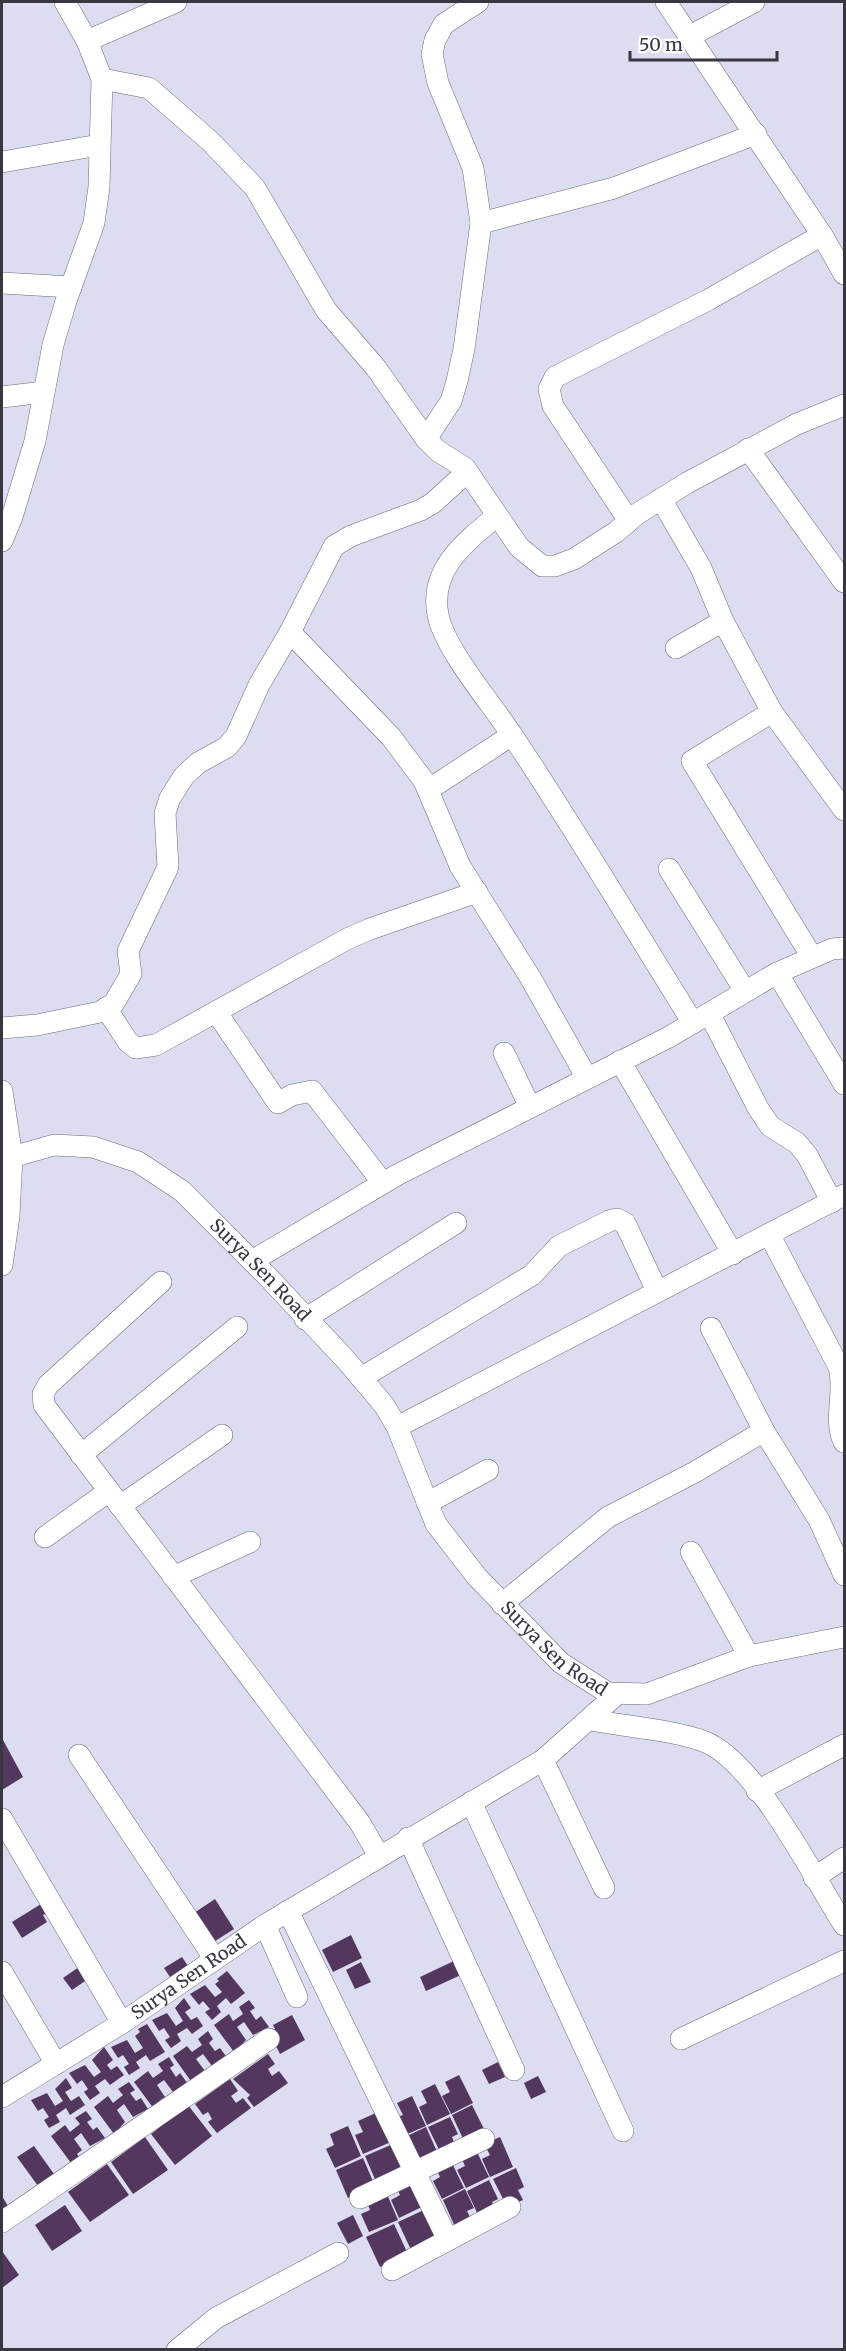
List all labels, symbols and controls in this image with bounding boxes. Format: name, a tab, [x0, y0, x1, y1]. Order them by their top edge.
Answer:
scale bar	[630, 24, 777, 62]
text: 50 m	[639, 33, 683, 56]
street label: Surya Sen Road	[205, 1214, 316, 1326]
street label: Surya Sen Road	[496, 1596, 612, 1701]
street label: Surya Sen Road	[127, 1929, 251, 2024]

